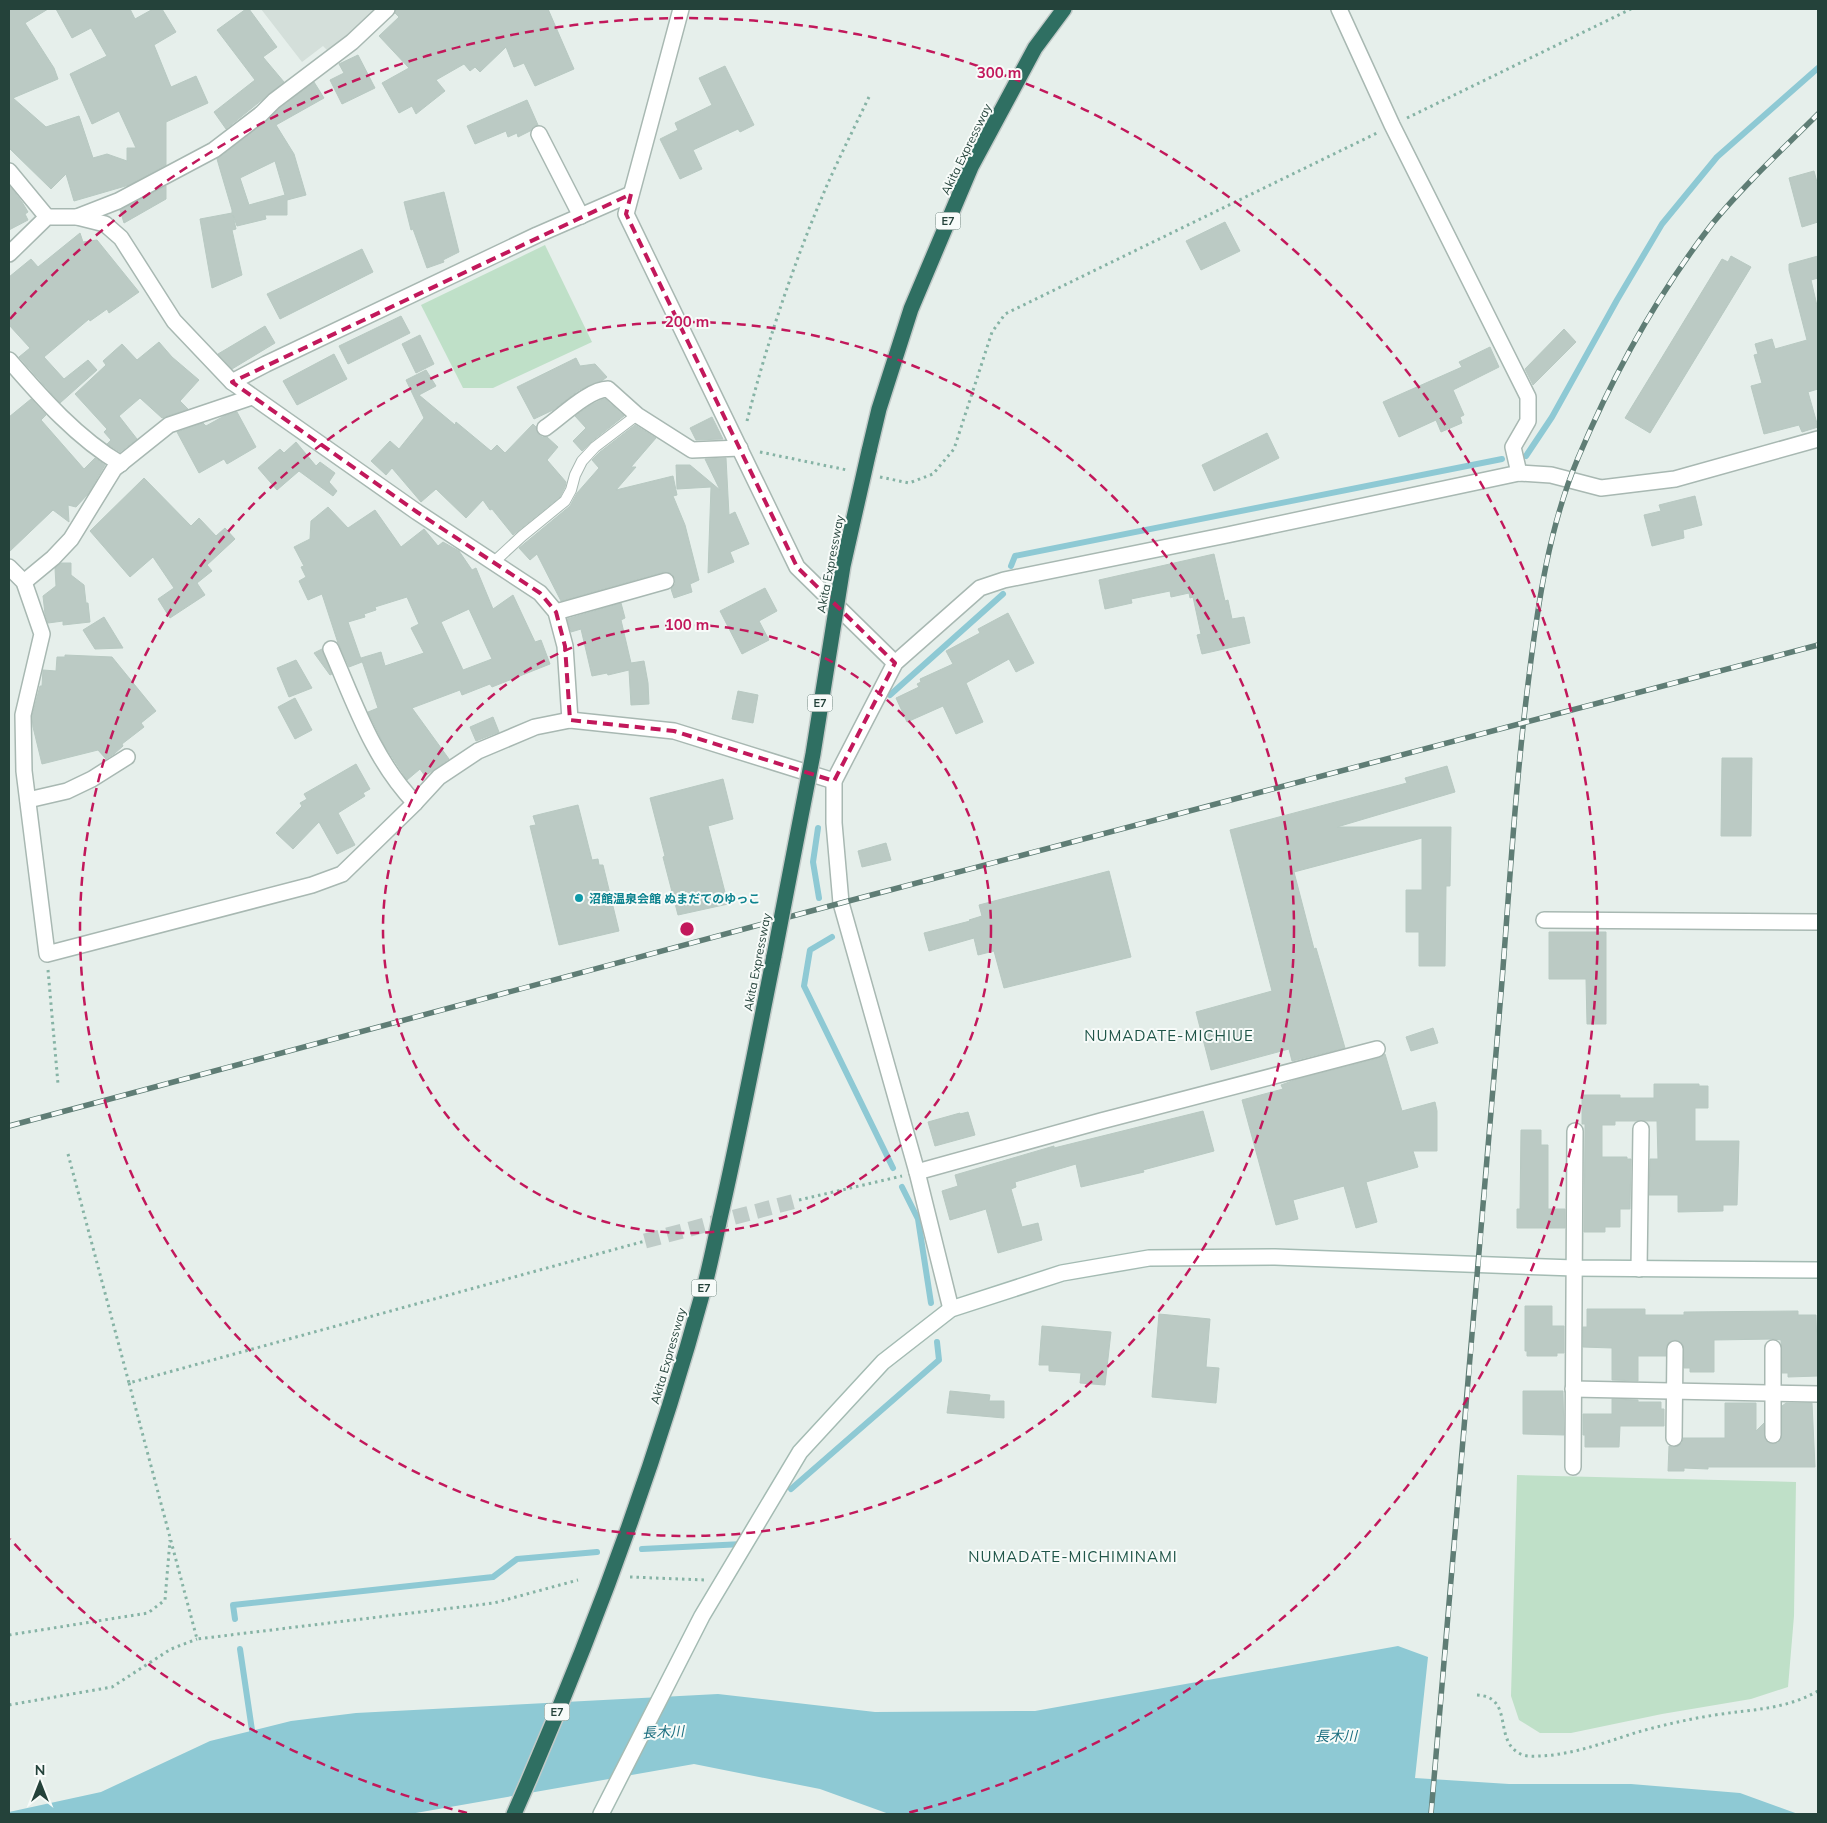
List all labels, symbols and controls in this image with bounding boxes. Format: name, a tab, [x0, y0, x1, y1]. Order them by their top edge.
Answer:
text: 300 m	[977, 63, 1021, 82]
street label: Akita Expressway	[937, 100, 995, 197]
road number: E7	[936, 212, 960, 230]
text: 200 m	[665, 312, 709, 331]
street label: Akita Expressway	[813, 513, 847, 614]
text: 100 m	[665, 615, 709, 634]
road number: E7	[808, 694, 832, 711]
place label: 沼館温泉会館 ぬまだてのゆっこ	[589, 891, 760, 906]
marker: 沼館温泉会館 ぬまだてのゆっこ	[573, 892, 585, 904]
street label: Akita Expressway	[740, 911, 774, 1012]
centre of rings	[678, 920, 696, 938]
district label: NUMADATE-MICHIUE	[1084, 1026, 1254, 1045]
road number: E7	[692, 1280, 716, 1296]
street label: Akita Expressway	[647, 1306, 689, 1406]
district label: NUMADATE-MICHIMINAMI	[968, 1547, 1178, 1566]
road number: E7	[544, 1704, 570, 1720]
water label: 長木川	[642, 1722, 686, 1742]
water label: 長木川	[1315, 1727, 1359, 1745]
north arrow	[15, 1758, 65, 1808]
text: N	[35, 1761, 45, 1779]

